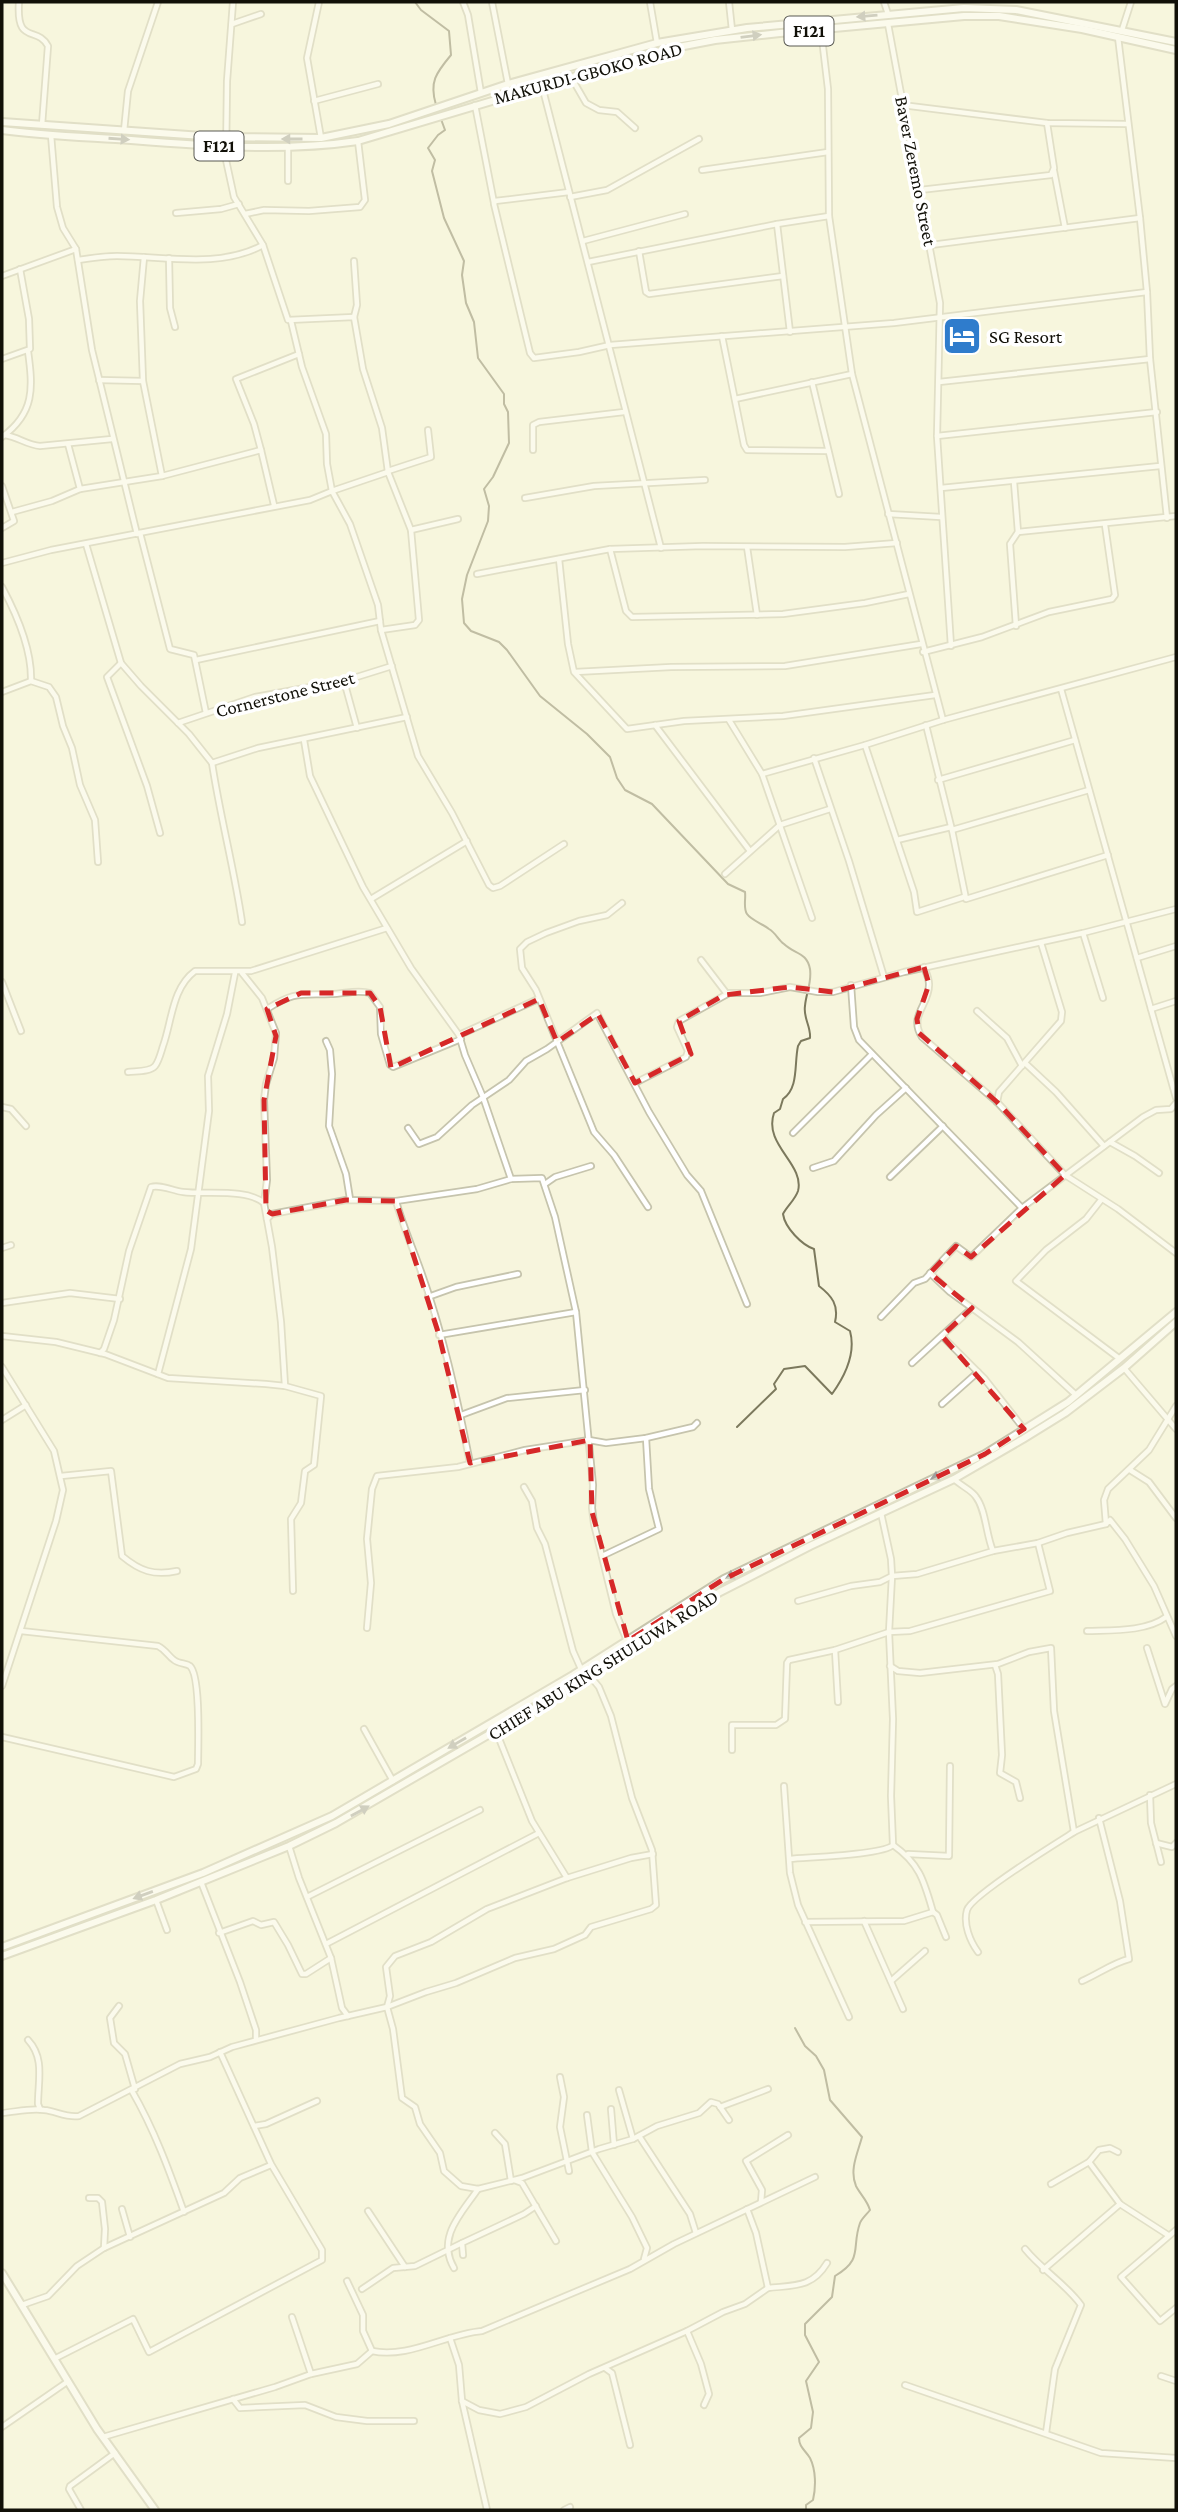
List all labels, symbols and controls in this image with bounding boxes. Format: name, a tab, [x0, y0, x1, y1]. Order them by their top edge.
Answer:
one-way arrow	[855, 11, 877, 22]
road number: F121	[784, 16, 834, 46]
one-way arrow	[740, 31, 762, 42]
street label: MAKURDI-GBOKO ROAD	[492, 38, 684, 108]
street label: Baver Zeremo Street	[891, 94, 941, 248]
road number: F121	[194, 132, 244, 160]
one-way arrow	[281, 133, 303, 144]
one-way arrow	[108, 134, 130, 145]
hotel icon: SG Resort	[941, 315, 983, 357]
place label: SG Resort	[989, 326, 1063, 347]
street label: Cornerstone Street	[213, 666, 357, 721]
one-way arrow	[930, 1469, 950, 1481]
one-way arrow	[725, 1568, 745, 1579]
street label: CHIEF ABU KING SHULUWA ROAD	[484, 1585, 722, 1745]
one-way arrow	[448, 1737, 467, 1749]
one-way arrow	[350, 1805, 370, 1817]
one-way arrow	[132, 1890, 153, 1901]

